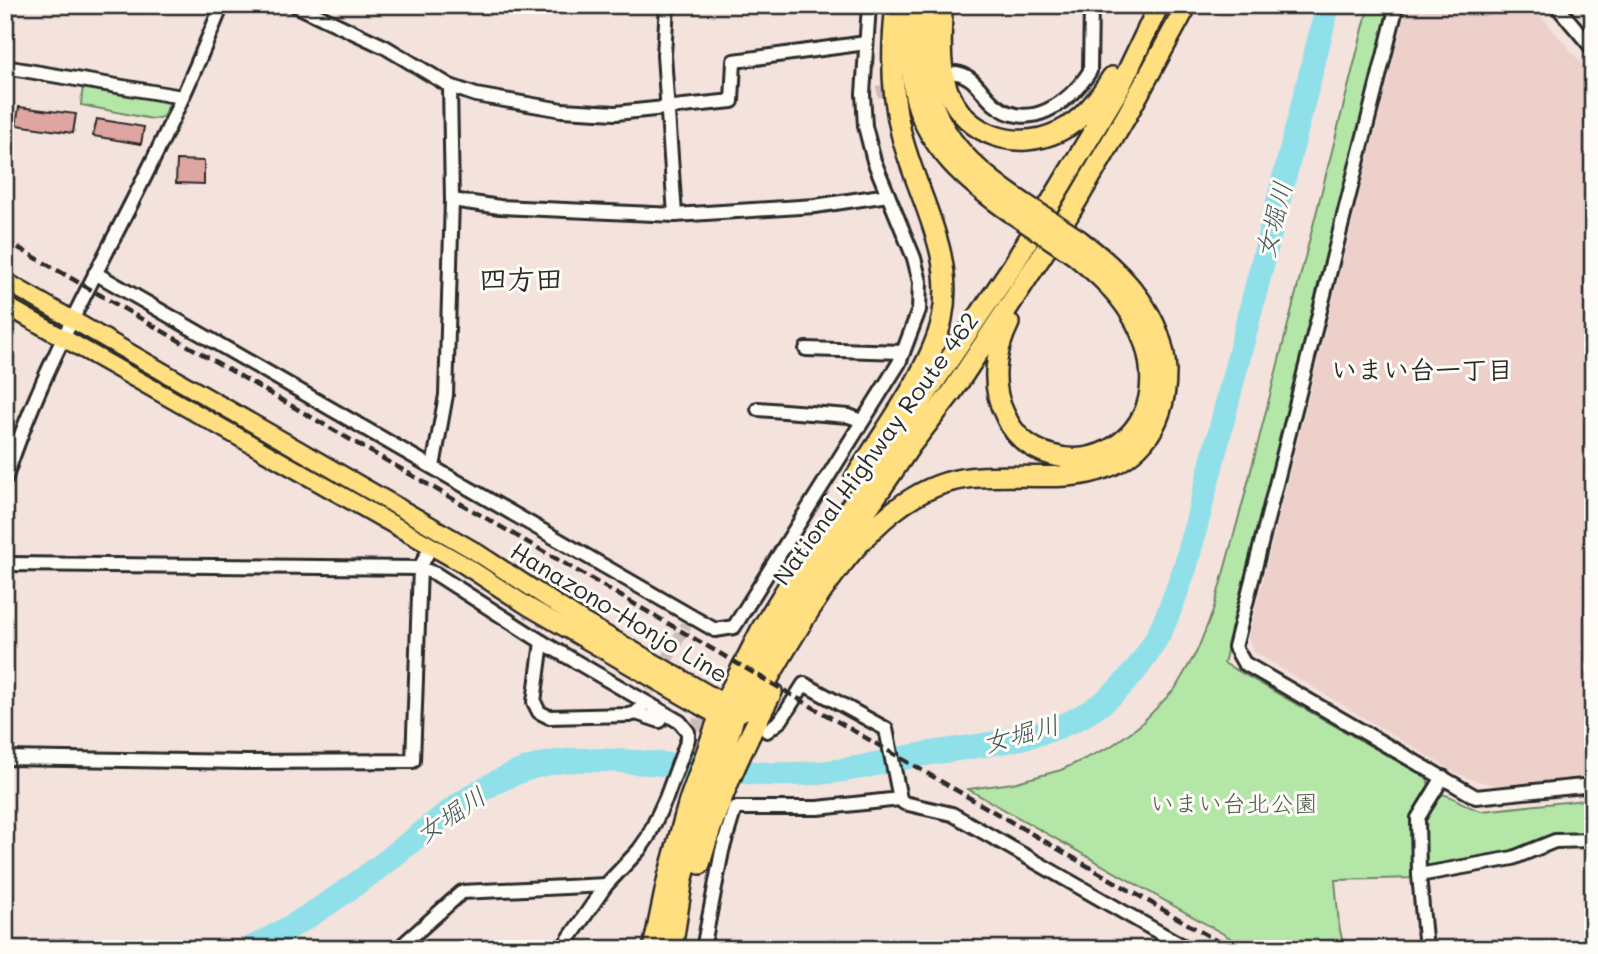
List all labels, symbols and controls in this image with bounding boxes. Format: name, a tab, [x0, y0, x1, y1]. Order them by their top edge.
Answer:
water label: 女堀川	[1247, 178, 1299, 262]
district label: 四方田	[479, 260, 563, 296]
street label: National Highway Route 462	[765, 305, 984, 591]
district label: いまい台一丁目	[1331, 352, 1513, 386]
street label: Hanazono-Honjo Line	[505, 534, 734, 689]
water label: 女堀川	[979, 707, 1063, 760]
water label: 女堀川	[409, 778, 492, 850]
park label: いまい台北公園	[1150, 787, 1318, 818]

